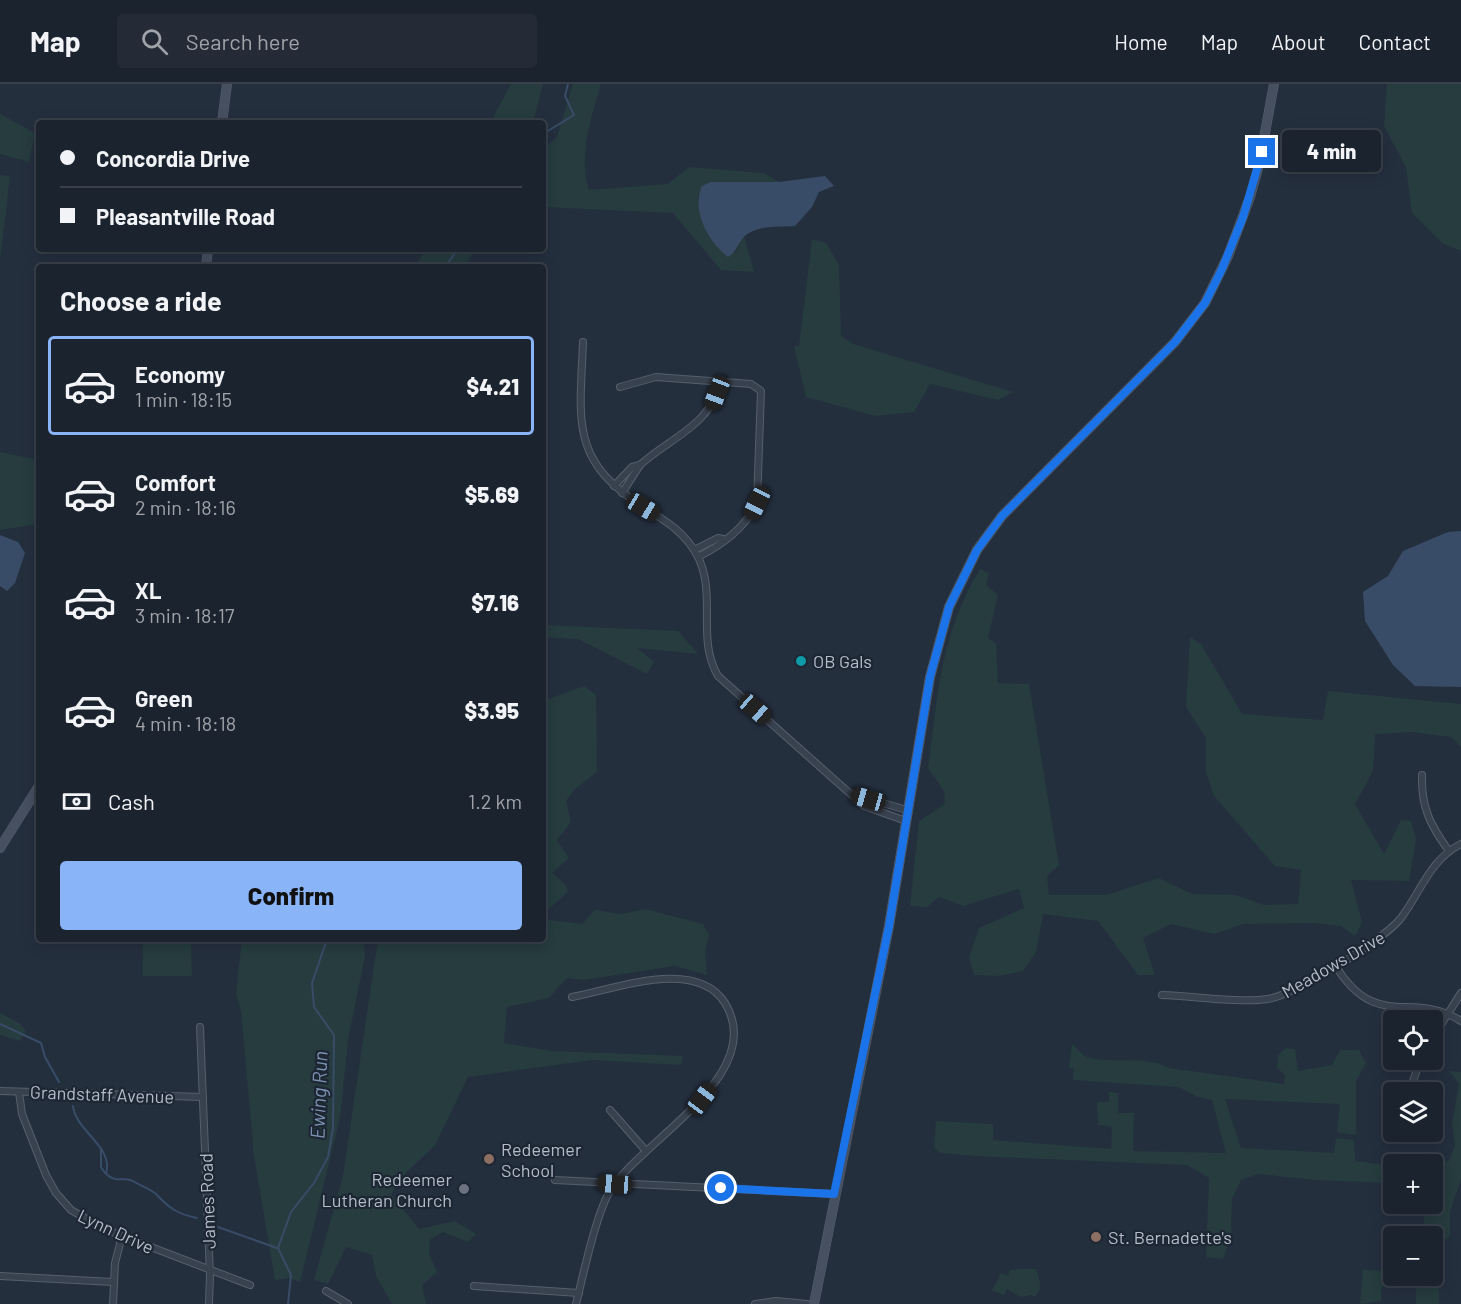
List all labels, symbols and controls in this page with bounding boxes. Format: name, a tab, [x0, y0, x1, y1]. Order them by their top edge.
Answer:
search box	[117, 14, 537, 68]
text: Map	[30, 24, 81, 58]
icon: search	[138, 25, 171, 58]
text: Search here	[186, 28, 300, 54]
text: Home	[1114, 29, 1168, 54]
text: Map	[1201, 29, 1238, 54]
text: About	[1271, 29, 1326, 54]
text: Contact	[1359, 29, 1431, 54]
callout: 4 min	[1283, 131, 1382, 173]
route end	[1248, 138, 1275, 165]
text: 4 min	[1307, 139, 1356, 163]
text: Concordia Drive	[96, 145, 250, 171]
text: Pleasantville Road	[96, 203, 275, 229]
text: Choose a ride	[60, 284, 222, 316]
icon: car	[63, 359, 117, 413]
text: Economy	[135, 361, 225, 387]
text: $4.21	[466, 373, 519, 399]
car	[702, 373, 732, 413]
text: 1 min · 18:15	[135, 387, 232, 411]
icon: car	[63, 467, 117, 521]
text: Comfort	[135, 469, 216, 495]
text: $5.69	[465, 481, 519, 507]
car	[741, 483, 773, 523]
car	[623, 490, 663, 524]
text: 2 min · 18:16	[135, 495, 236, 519]
icon: car	[63, 575, 117, 629]
text: XL	[135, 577, 161, 603]
text: $7.16	[471, 589, 519, 615]
text: 3 min · 18:17	[135, 603, 235, 627]
place label: OB Gals	[813, 650, 872, 672]
marker: OB Gals	[794, 654, 808, 668]
icon: car	[63, 683, 117, 737]
text: Green	[135, 685, 193, 711]
car	[736, 690, 774, 728]
text: $3.95	[465, 697, 519, 723]
text: 4 min · 18:18	[135, 711, 236, 735]
icon: cash	[60, 785, 93, 818]
car	[848, 785, 888, 813]
text: Cash	[108, 788, 155, 814]
text: 1.2 km	[468, 789, 522, 813]
button: Confirm	[60, 861, 522, 930]
street label: Meadows Drive	[1277, 926, 1389, 1002]
map controls	[1383, 1010, 1443, 1286]
button: locate	[1383, 1010, 1443, 1070]
water label: Ewing Run	[304, 1051, 332, 1139]
car	[684, 1079, 720, 1119]
street label: Grandstaff Avenue	[30, 1080, 174, 1108]
button: layers	[1383, 1082, 1443, 1142]
place label: Redeemer School	[501, 1138, 582, 1181]
marker: Redeemer School	[482, 1152, 496, 1166]
street label: James Road	[194, 1153, 220, 1249]
button: +	[1383, 1154, 1443, 1214]
place label: Redeemer Lutheran Church	[322, 1168, 452, 1211]
car	[596, 1174, 634, 1194]
route start	[707, 1174, 734, 1201]
marker: Redeemer Lutheran Church	[457, 1182, 471, 1196]
street label: Lynn Drive	[74, 1204, 158, 1258]
place label: St. Bernadette's	[1108, 1226, 1232, 1248]
button: −	[1383, 1226, 1443, 1286]
marker: St. Bernadette's	[1089, 1230, 1103, 1244]

